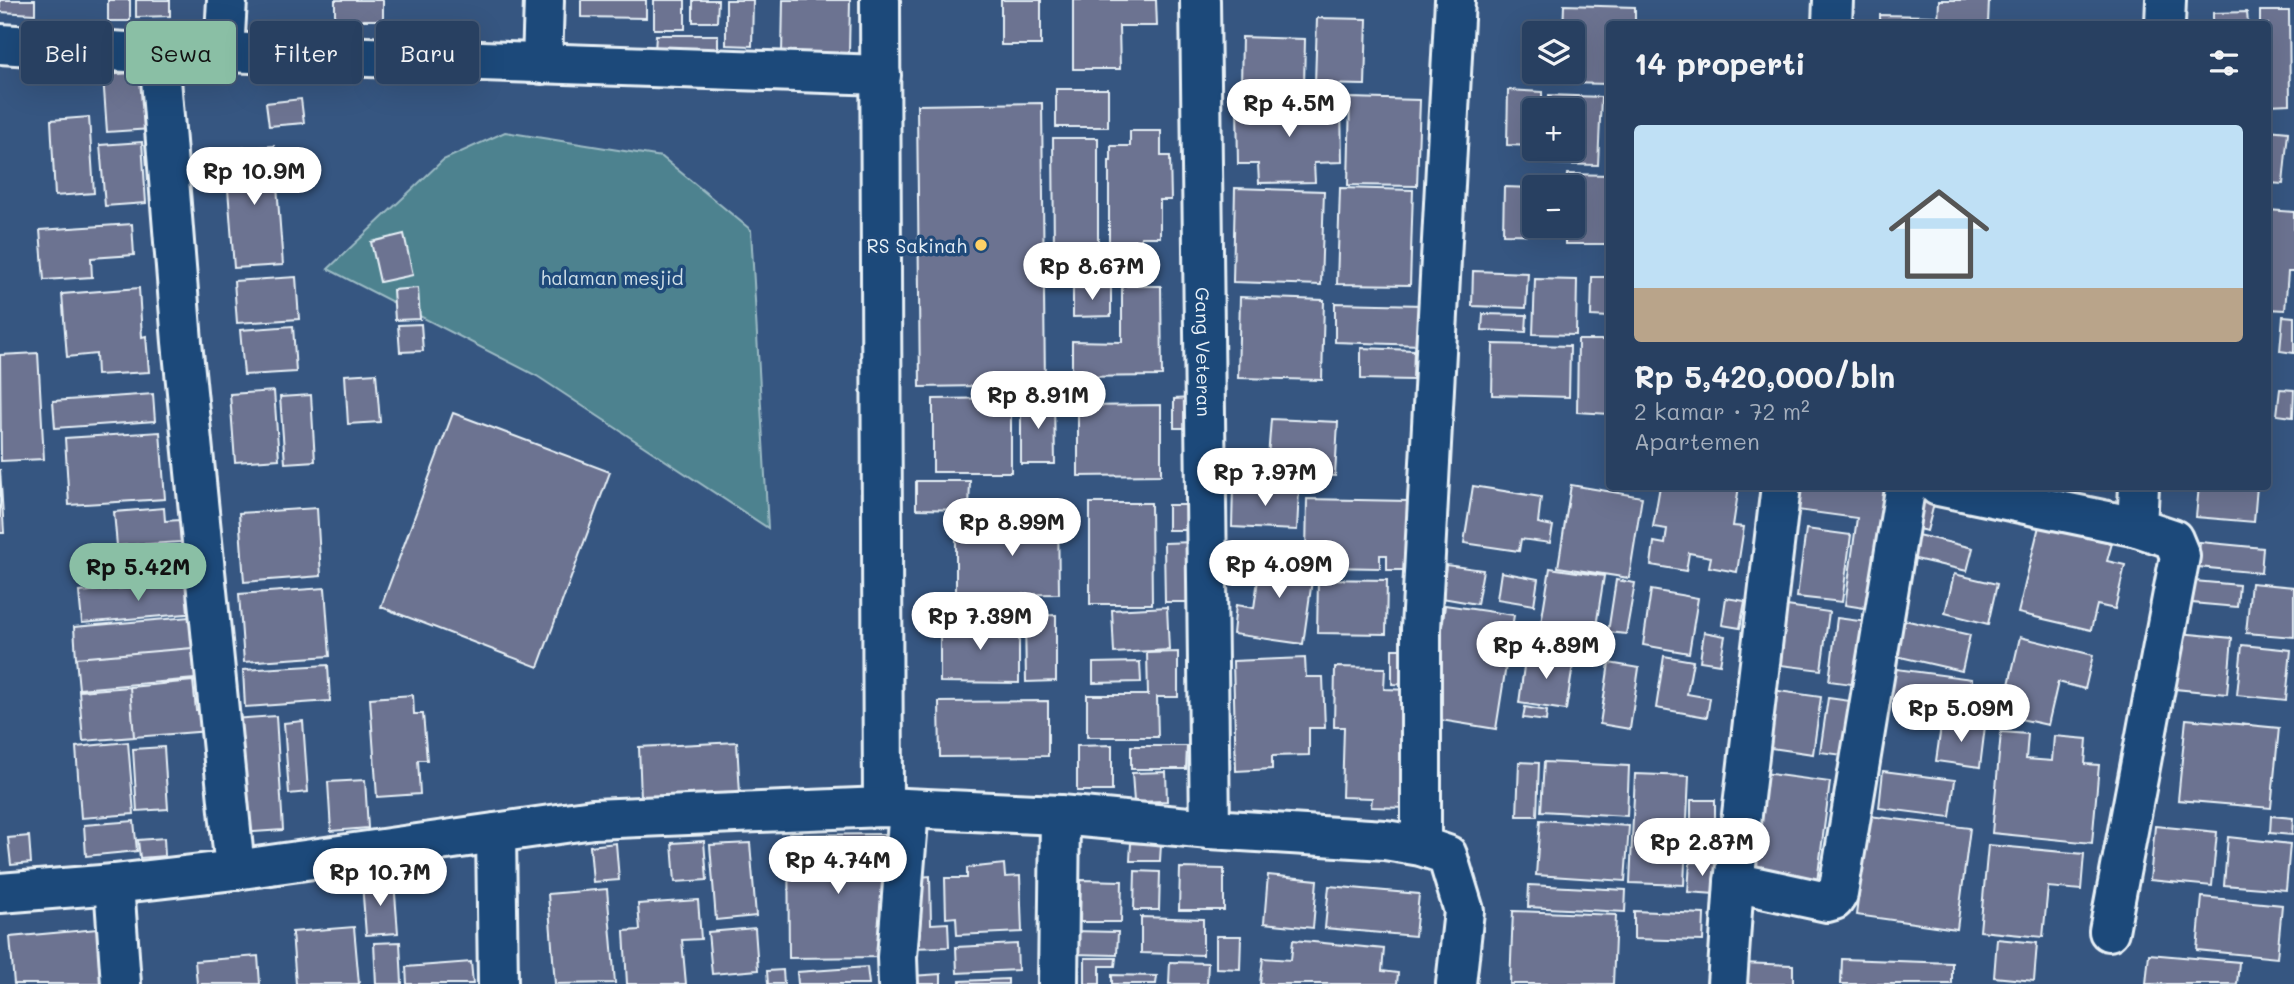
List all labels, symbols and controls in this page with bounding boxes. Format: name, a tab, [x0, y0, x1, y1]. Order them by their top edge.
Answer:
chip: Beli	[21, 21, 112, 84]
chip: Sewa	[126, 21, 236, 84]
chip: Filter	[250, 21, 362, 84]
chip: Baru	[376, 21, 479, 84]
map controls	[1522, 21, 1585, 238]
button: layers	[1522, 21, 1585, 84]
text: 14 properti	[1634, 43, 1806, 83]
icon: filters	[2205, 44, 2243, 82]
pin: Rp 4.5M	[1224, 80, 1354, 139]
text: Rp 4.5M	[1243, 87, 1335, 117]
button: +	[1522, 98, 1585, 161]
pin: Rp 10.9M	[182, 148, 326, 207]
text: Rp 10.9M	[202, 155, 306, 185]
icon: home	[1876, 171, 2002, 297]
button: −	[1522, 175, 1585, 238]
place label: RS Sakinah	[867, 233, 967, 258]
marker: RS Sakinah	[973, 237, 989, 253]
pin: Rp 8.67M	[1020, 243, 1164, 302]
text: Rp 8.67M	[1039, 250, 1145, 280]
park label: halaman mesjid	[540, 265, 684, 290]
street label: Gang Veteran	[1191, 287, 1218, 417]
text: Rp 5,420,000/bln	[1634, 356, 1895, 396]
pin: Rp 8.91M	[966, 372, 1110, 431]
text: Rp 8.91M	[987, 379, 1089, 409]
text: 2 kamar · 72 m²	[1634, 396, 1810, 426]
text: Apartemen	[1634, 426, 1760, 456]
pin: Rp 7.97M	[1193, 448, 1337, 508]
text: Rp 7.97M	[1213, 456, 1317, 486]
pin: Rp 8.99M	[940, 498, 1084, 558]
text: Rp 8.99M	[959, 506, 1065, 536]
pin: Rp 4.09M	[1207, 540, 1351, 600]
pin: Rp 5.42M	[66, 544, 210, 603]
text: Rp 4.09M	[1225, 548, 1333, 578]
text: Rp 5.42M	[85, 551, 191, 581]
pin: Rp 7.39M	[908, 592, 1052, 652]
text: Rp 7.39M	[928, 600, 1032, 630]
pin: Rp 4.89M	[1474, 622, 1618, 681]
text: Rp 4.89M	[1492, 629, 1600, 659]
pin: Rp 5.09M	[1889, 684, 2033, 744]
text: Rp 5.09M	[1908, 692, 2014, 722]
pin: Rp 2.87M	[1630, 818, 1774, 878]
text: Rp 2.87M	[1650, 826, 1754, 856]
pin: Rp 4.74M	[766, 836, 910, 896]
text: Rp 4.74M	[785, 844, 891, 874]
pin: Rp 10.7M	[308, 848, 452, 908]
text: Rp 10.7M	[329, 856, 431, 886]

